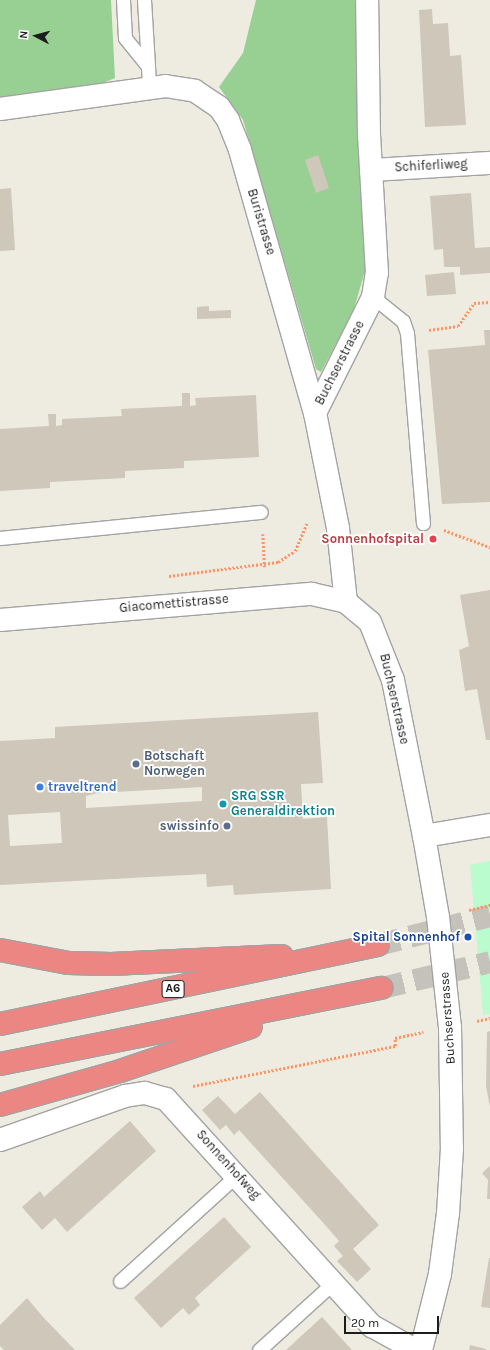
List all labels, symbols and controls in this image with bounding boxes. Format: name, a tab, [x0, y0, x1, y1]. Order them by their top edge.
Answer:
north arrow	[16, 16, 56, 56]
text: N	[17, 30, 30, 39]
street label: Schiferliweg	[394, 156, 468, 176]
street label: Buristrasse	[244, 187, 278, 257]
street label: Buchserstrasse	[312, 318, 368, 408]
place label: Sonnenhofspital	[321, 531, 424, 547]
marker: Sonnenhofspital	[427, 533, 439, 545]
street label: Giacomettistrasse	[119, 591, 229, 617]
street label: Buchserstrasse	[376, 652, 412, 746]
place label: Botschaft Norwegen	[144, 749, 205, 780]
marker: Botschaft Norwegen	[131, 759, 141, 769]
place label: traveltrend	[48, 779, 117, 795]
marker: traveltrend	[35, 782, 45, 792]
place label: SRG SSR Generaldirektion	[231, 789, 335, 820]
marker: SRG SSR Generaldirektion	[218, 799, 228, 809]
place label: swissinfo	[160, 818, 219, 834]
marker: swissinfo	[222, 821, 232, 831]
place label: Spital Sonnenhof	[352, 929, 460, 945]
marker: Spital Sonnenhof	[463, 932, 473, 942]
street label: Buchserstrasse	[437, 971, 459, 1065]
road number: A6	[161, 979, 185, 999]
street label: Sonnenhofweg	[193, 1127, 263, 1203]
scale bar	[346, 1308, 441, 1334]
text: 20 m	[351, 1316, 379, 1330]

